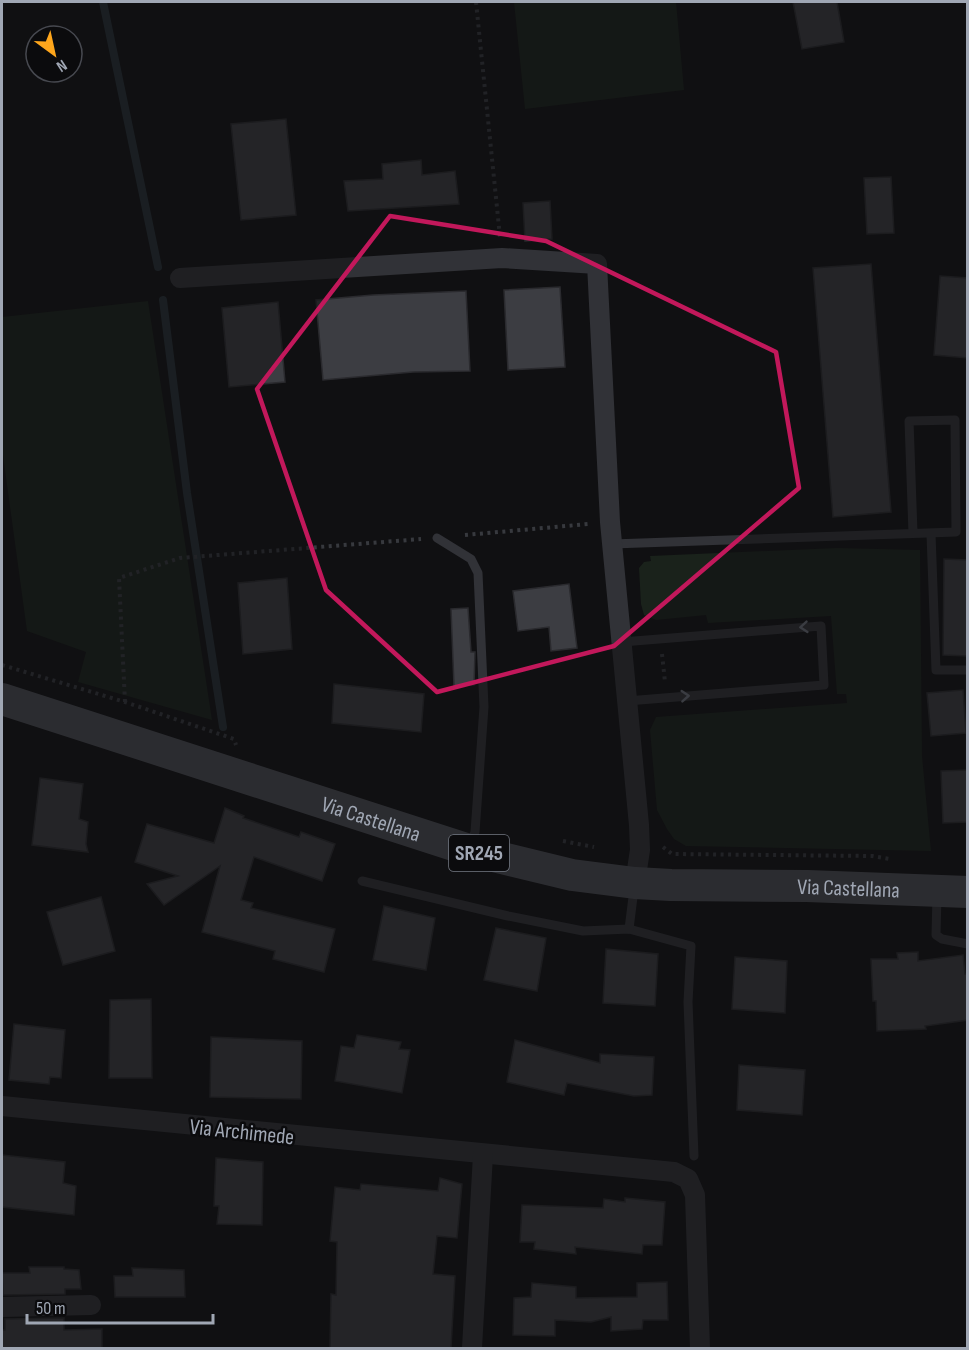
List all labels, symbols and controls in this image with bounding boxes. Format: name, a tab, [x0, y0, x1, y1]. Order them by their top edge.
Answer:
north arrow	[24, 24, 84, 84]
text: N	[53, 55, 70, 76]
one-way arrow	[799, 620, 808, 633]
one-way arrow	[681, 690, 690, 703]
street label: Via Castellana	[318, 791, 424, 848]
road number: SR245	[449, 835, 509, 871]
street label: Via Castellana	[797, 874, 900, 904]
street label: Via Archimede	[188, 1114, 295, 1151]
scale bar	[27, 1287, 213, 1325]
text: 50 m	[36, 1298, 66, 1319]

